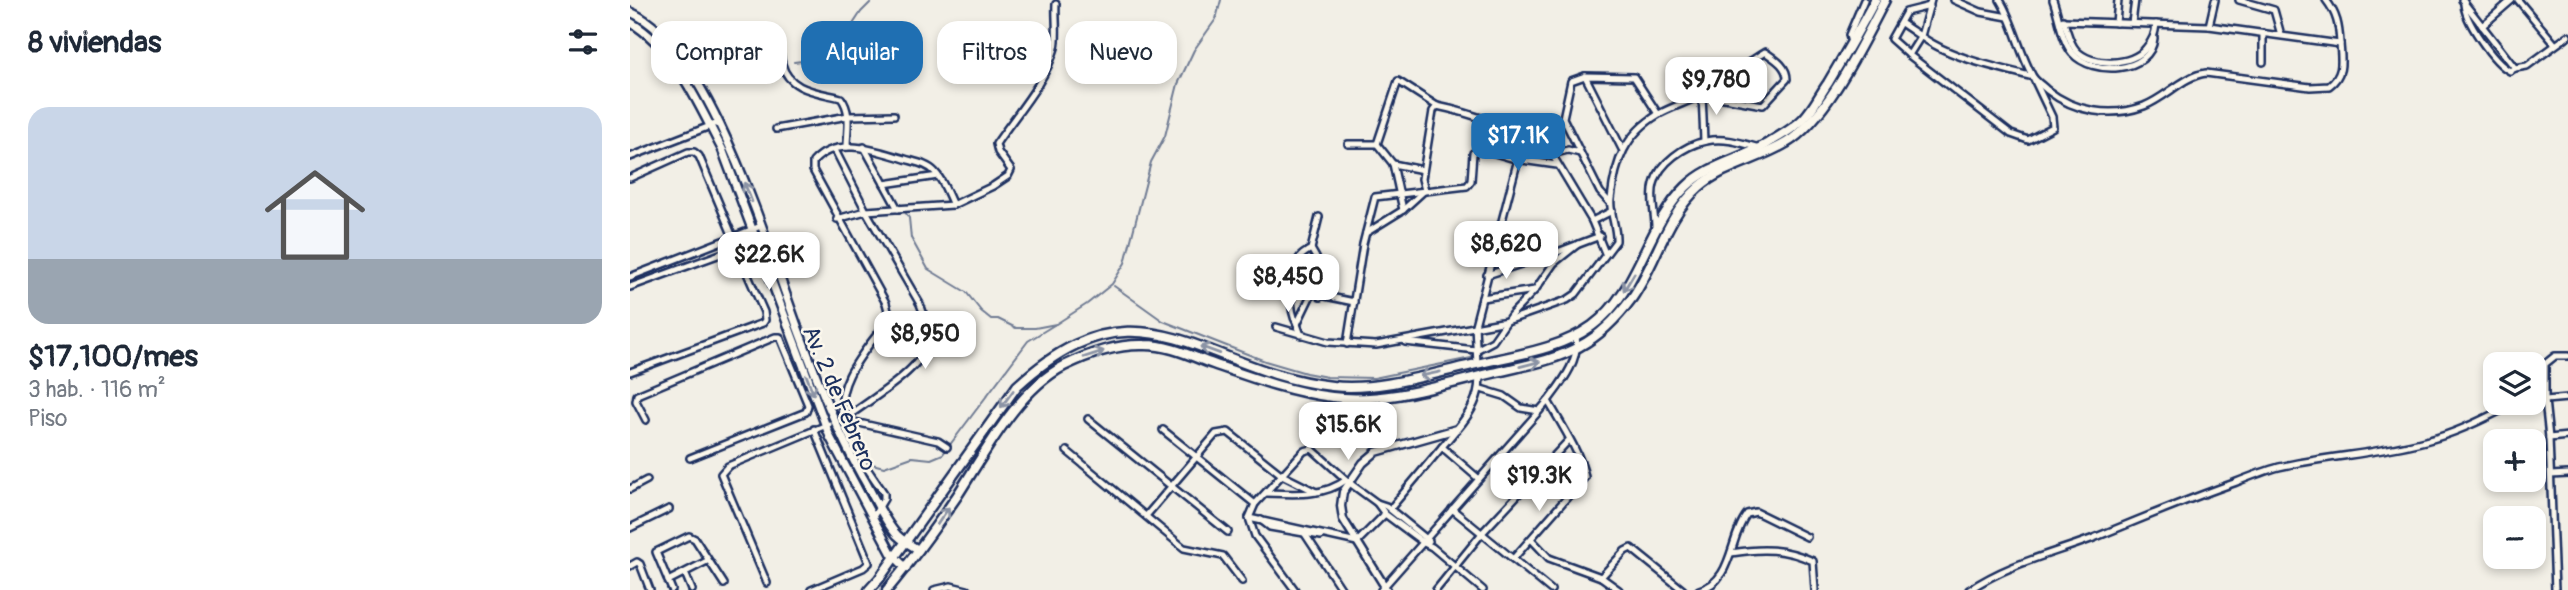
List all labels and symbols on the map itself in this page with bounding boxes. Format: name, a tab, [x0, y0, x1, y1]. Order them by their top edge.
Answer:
pin: $9,780	[1659, 58, 1773, 117]
pin: $17.1K	[1461, 114, 1575, 173]
one-way arrow	[740, 182, 753, 203]
pin: $8,620	[1449, 222, 1563, 281]
pin: $22.6K	[712, 232, 826, 292]
pin: $8,450	[1231, 254, 1345, 314]
one-way arrow	[1622, 272, 1636, 292]
pin: $8,950	[868, 312, 982, 371]
street label: Av. 2 de Febrero	[796, 321, 883, 475]
one-way arrow	[1199, 342, 1221, 355]
one-way arrow	[1083, 347, 1105, 359]
one-way arrow	[1518, 357, 1541, 370]
one-way arrow	[1419, 368, 1442, 382]
one-way arrow	[805, 374, 818, 396]
one-way arrow	[1000, 389, 1014, 408]
pin: $15.6K	[1291, 402, 1405, 462]
pin: $19.3K	[1482, 454, 1596, 513]
one-way arrow	[936, 507, 950, 526]

